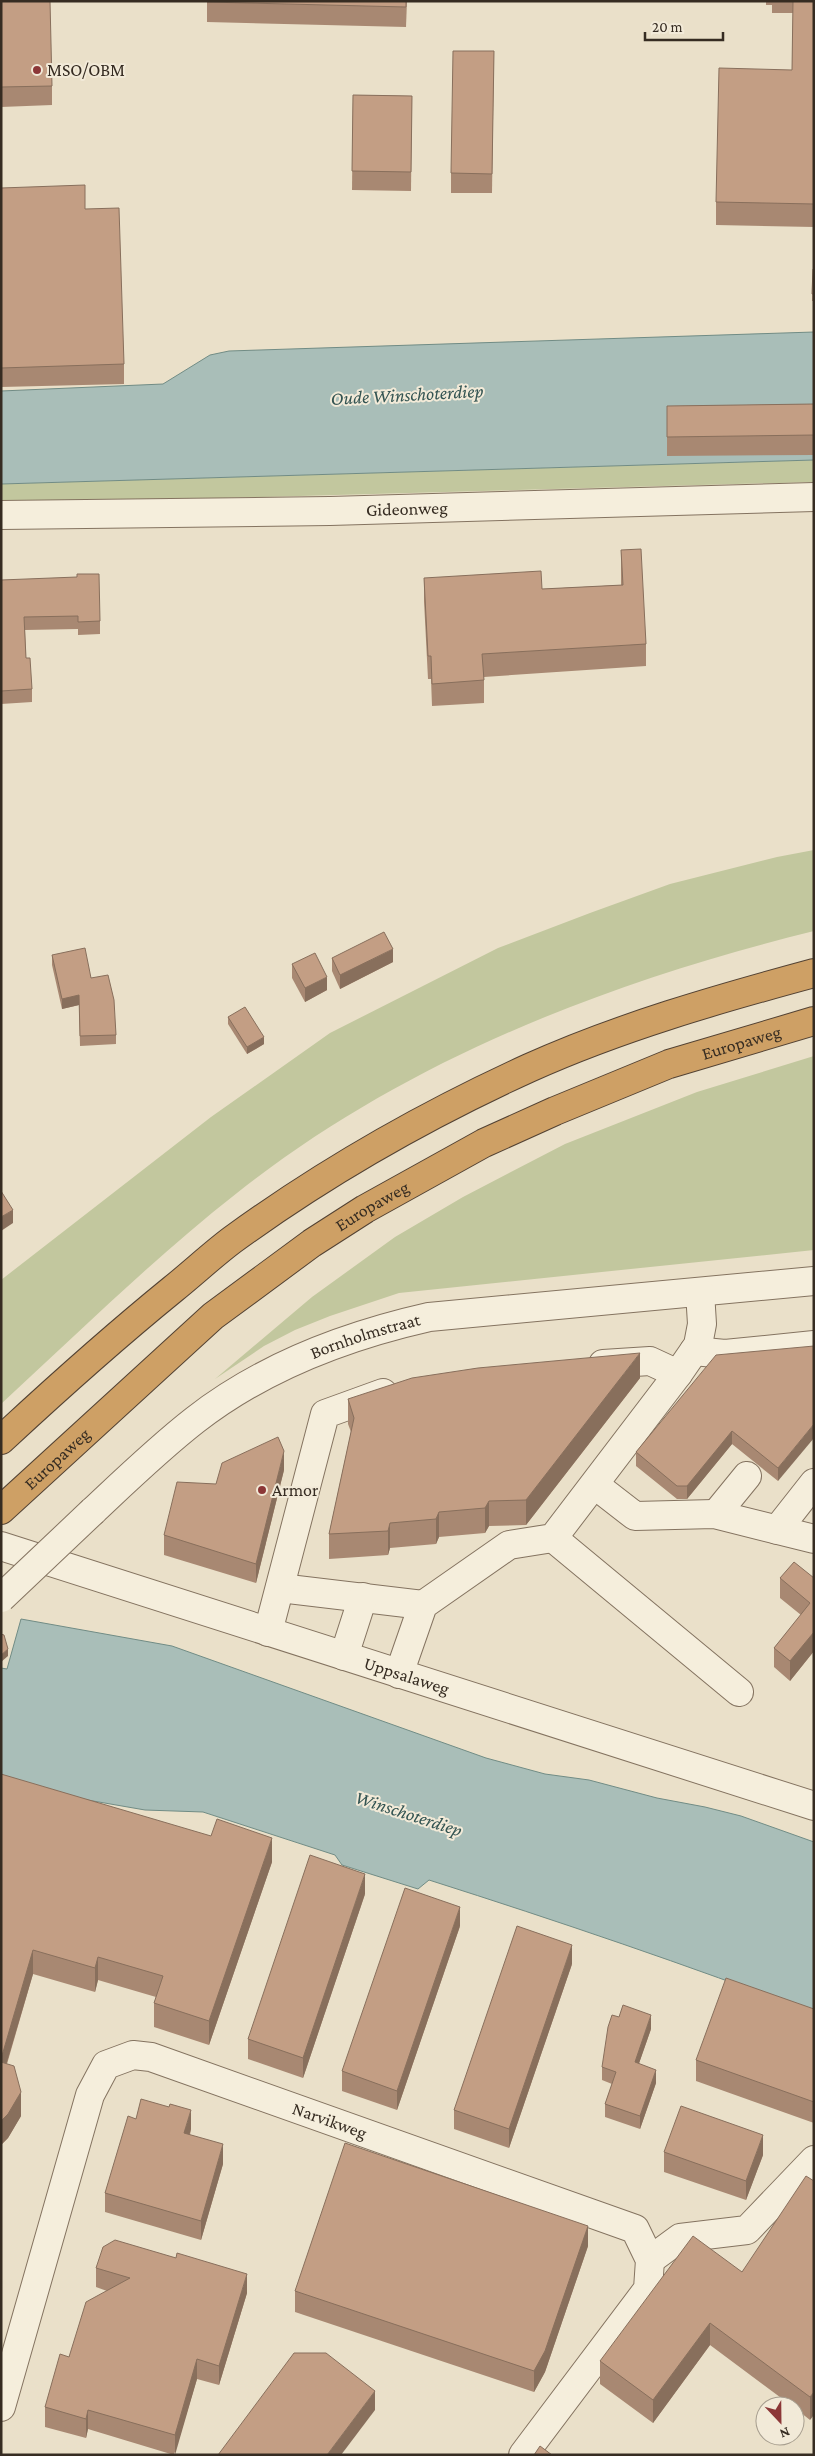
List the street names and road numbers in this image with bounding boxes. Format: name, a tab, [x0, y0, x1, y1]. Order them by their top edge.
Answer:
street label: Gideonweg	[366, 498, 448, 520]
street label: Europaweg	[699, 1021, 784, 1064]
street label: Europaweg	[332, 1177, 412, 1235]
street label: Bornholmstraat	[307, 1309, 423, 1363]
street label: Europaweg	[20, 1424, 94, 1494]
street label: Uppsalaweg	[361, 1653, 452, 1699]
street label: Narvikweg	[290, 2098, 370, 2143]

